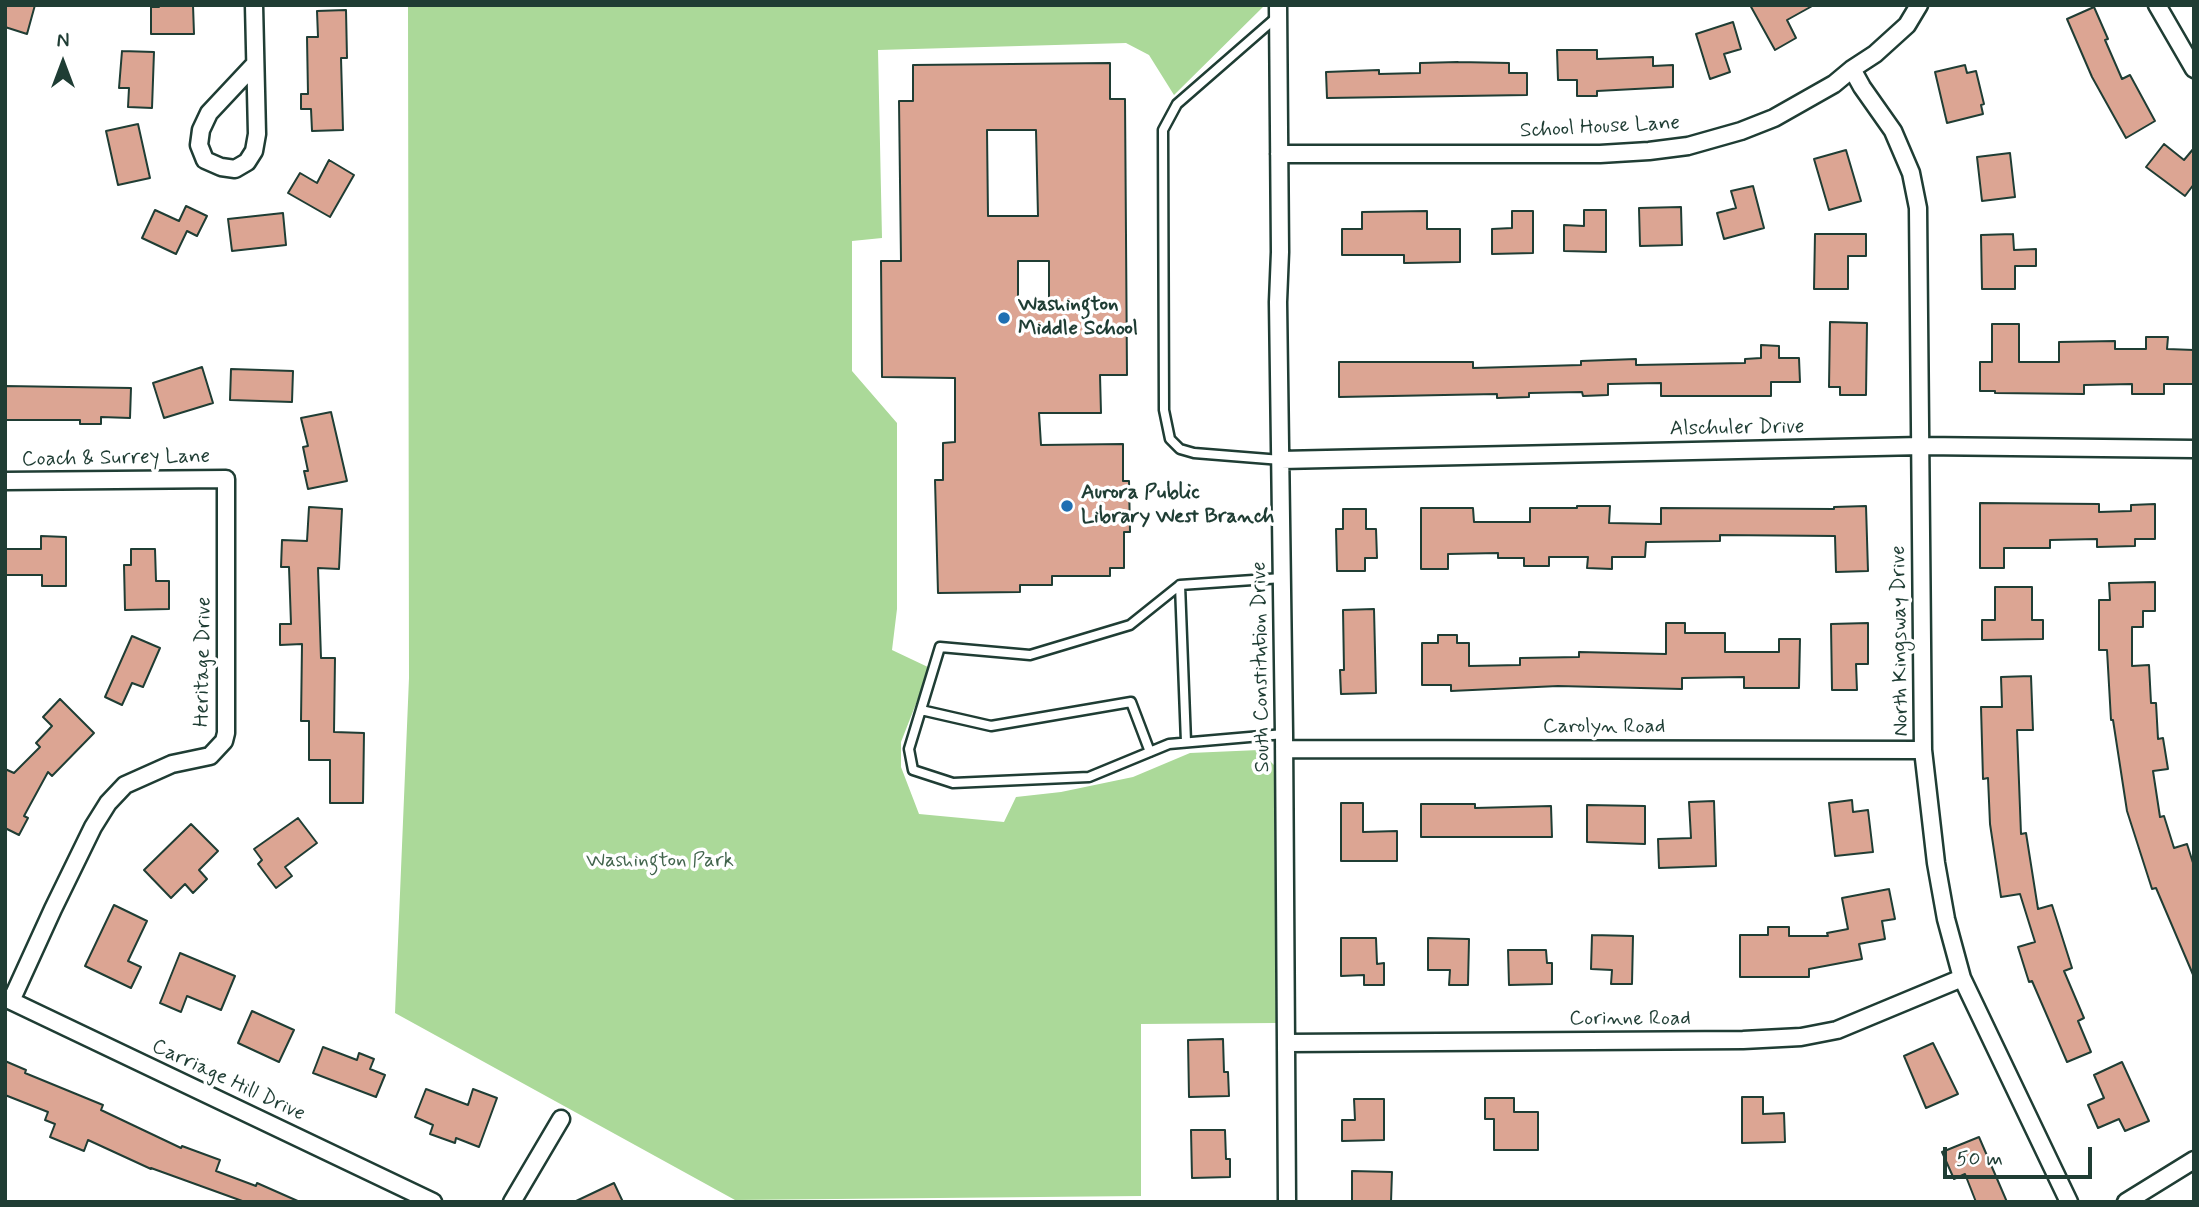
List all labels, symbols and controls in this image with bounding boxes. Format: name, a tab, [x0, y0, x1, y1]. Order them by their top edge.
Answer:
north arrow	[28, 28, 98, 98]
text: N	[57, 29, 69, 54]
street label: School House Lane	[1519, 111, 1681, 145]
place label: Washington Middle School	[1018, 293, 1138, 343]
marker: Washington Middle School	[996, 310, 1012, 326]
street label: Alschuler Drive	[1669, 415, 1805, 443]
street label: Coach & Surrey Lane	[22, 445, 210, 473]
place label: Aurora Public Library West Branch	[1081, 481, 1274, 531]
marker: Aurora Public Library West Branch	[1059, 498, 1075, 514]
street label: North Kingsway Drive	[1887, 545, 1915, 737]
street label: South Constitution Drive	[1248, 561, 1276, 773]
street label: Heritage Drive	[190, 596, 218, 728]
street label: Carolyn Road	[1543, 715, 1665, 741]
park label: Washington Park	[586, 849, 734, 875]
street label: Corinne Road	[1569, 1007, 1691, 1033]
street label: Carriage Hill Drive	[147, 1034, 309, 1128]
scale bar	[1947, 1134, 2096, 1178]
text: 50 m	[1956, 1145, 2003, 1173]

